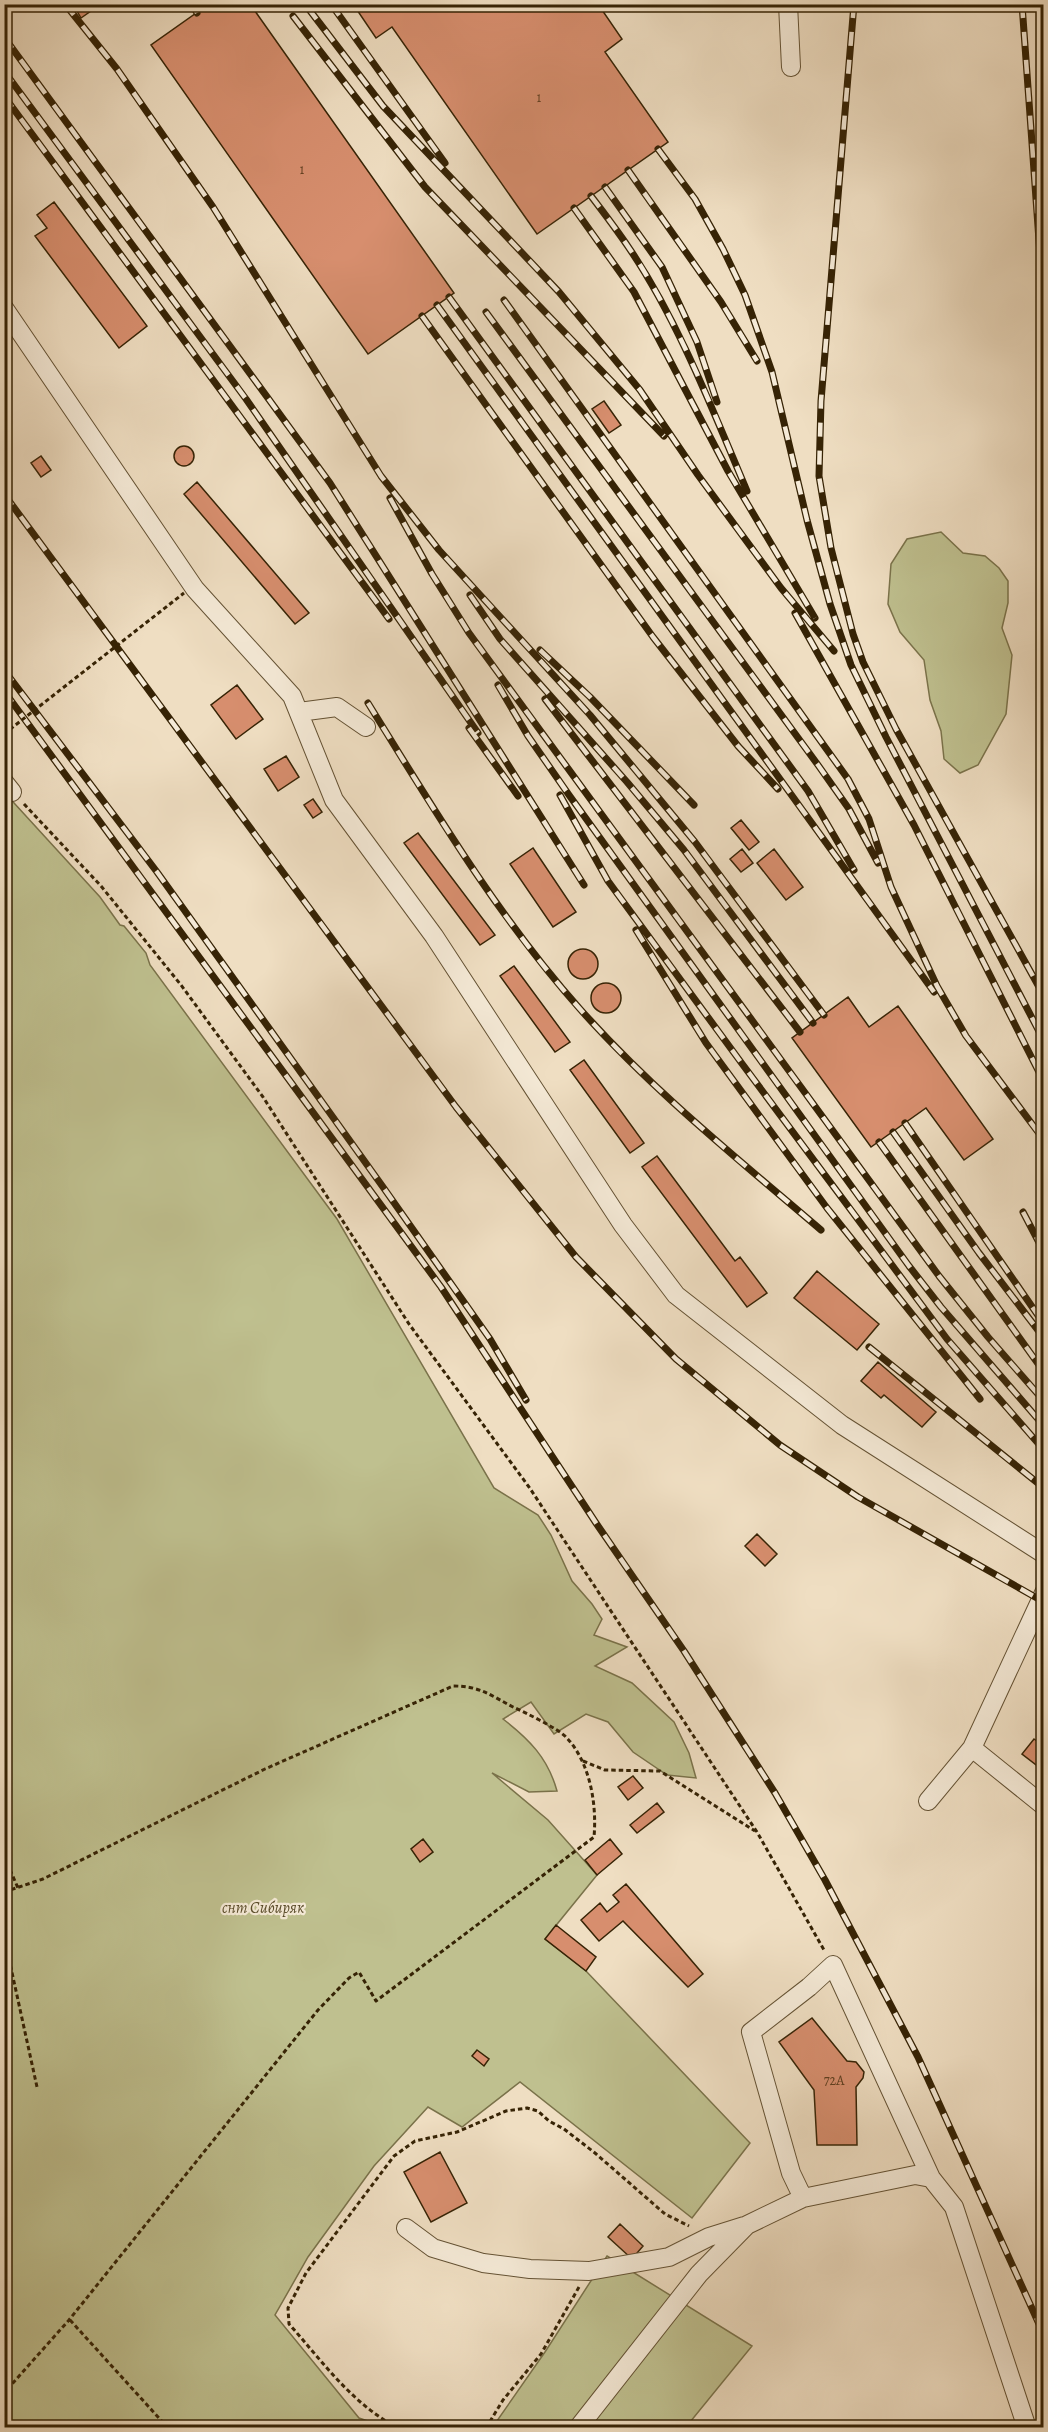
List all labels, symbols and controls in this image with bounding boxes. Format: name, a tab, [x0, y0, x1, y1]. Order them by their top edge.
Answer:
house number: 1	[537, 88, 542, 107]
house number: 1	[300, 160, 305, 179]
park label: снт Сибиряк	[222, 1897, 304, 1919]
house number: 72А	[824, 2071, 845, 2090]

